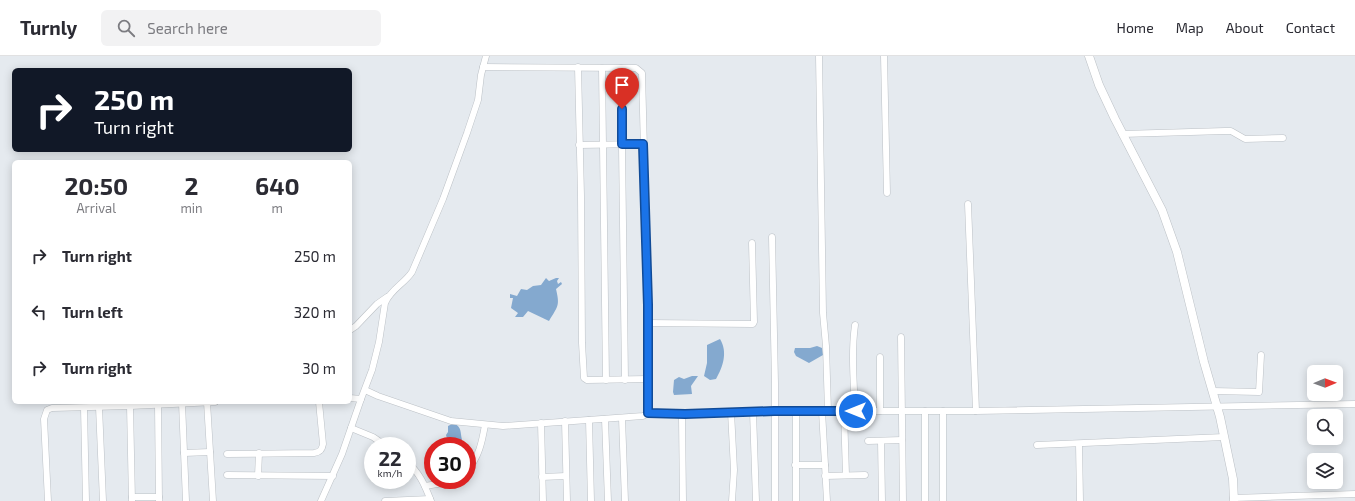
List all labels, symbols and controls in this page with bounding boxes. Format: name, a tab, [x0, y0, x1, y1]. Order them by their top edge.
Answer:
search box	[101, 10, 381, 46]
text: Turnly	[20, 16, 77, 39]
icon: search	[115, 17, 137, 39]
text: Search here	[147, 19, 228, 37]
text: Home	[1117, 19, 1154, 36]
text: Map	[1176, 19, 1204, 36]
text: About	[1226, 19, 1264, 36]
text: Contact	[1286, 19, 1335, 36]
pin	[605, 68, 639, 109]
icon: arrive	[611, 74, 633, 96]
text: 250 m	[94, 82, 174, 116]
icon: right	[28, 84, 80, 136]
text: Turn right	[94, 116, 174, 138]
text: 20:50	[64, 171, 128, 200]
text: 2	[185, 171, 199, 200]
text: 640	[255, 171, 300, 200]
text: Arrival	[76, 200, 116, 216]
text: min	[180, 200, 203, 216]
text: m	[272, 200, 283, 216]
icon: right	[28, 245, 50, 267]
text: Turn right	[62, 247, 132, 265]
text: 250 m	[294, 247, 336, 265]
icon: left	[28, 301, 50, 323]
text: Turn left	[62, 303, 123, 321]
text: 320 m	[294, 303, 336, 321]
icon: right	[28, 357, 50, 379]
text: Turn right	[62, 359, 132, 377]
text: 30 m	[302, 359, 336, 377]
north arrow	[1307, 365, 1343, 401]
map controls	[1307, 365, 1343, 489]
position arrow	[835, 390, 877, 432]
button: search	[1307, 409, 1343, 445]
speed limit sign: 30	[424, 437, 476, 489]
text: 22	[378, 446, 402, 470]
button: layers	[1307, 453, 1343, 489]
text: km/h	[378, 467, 402, 479]

